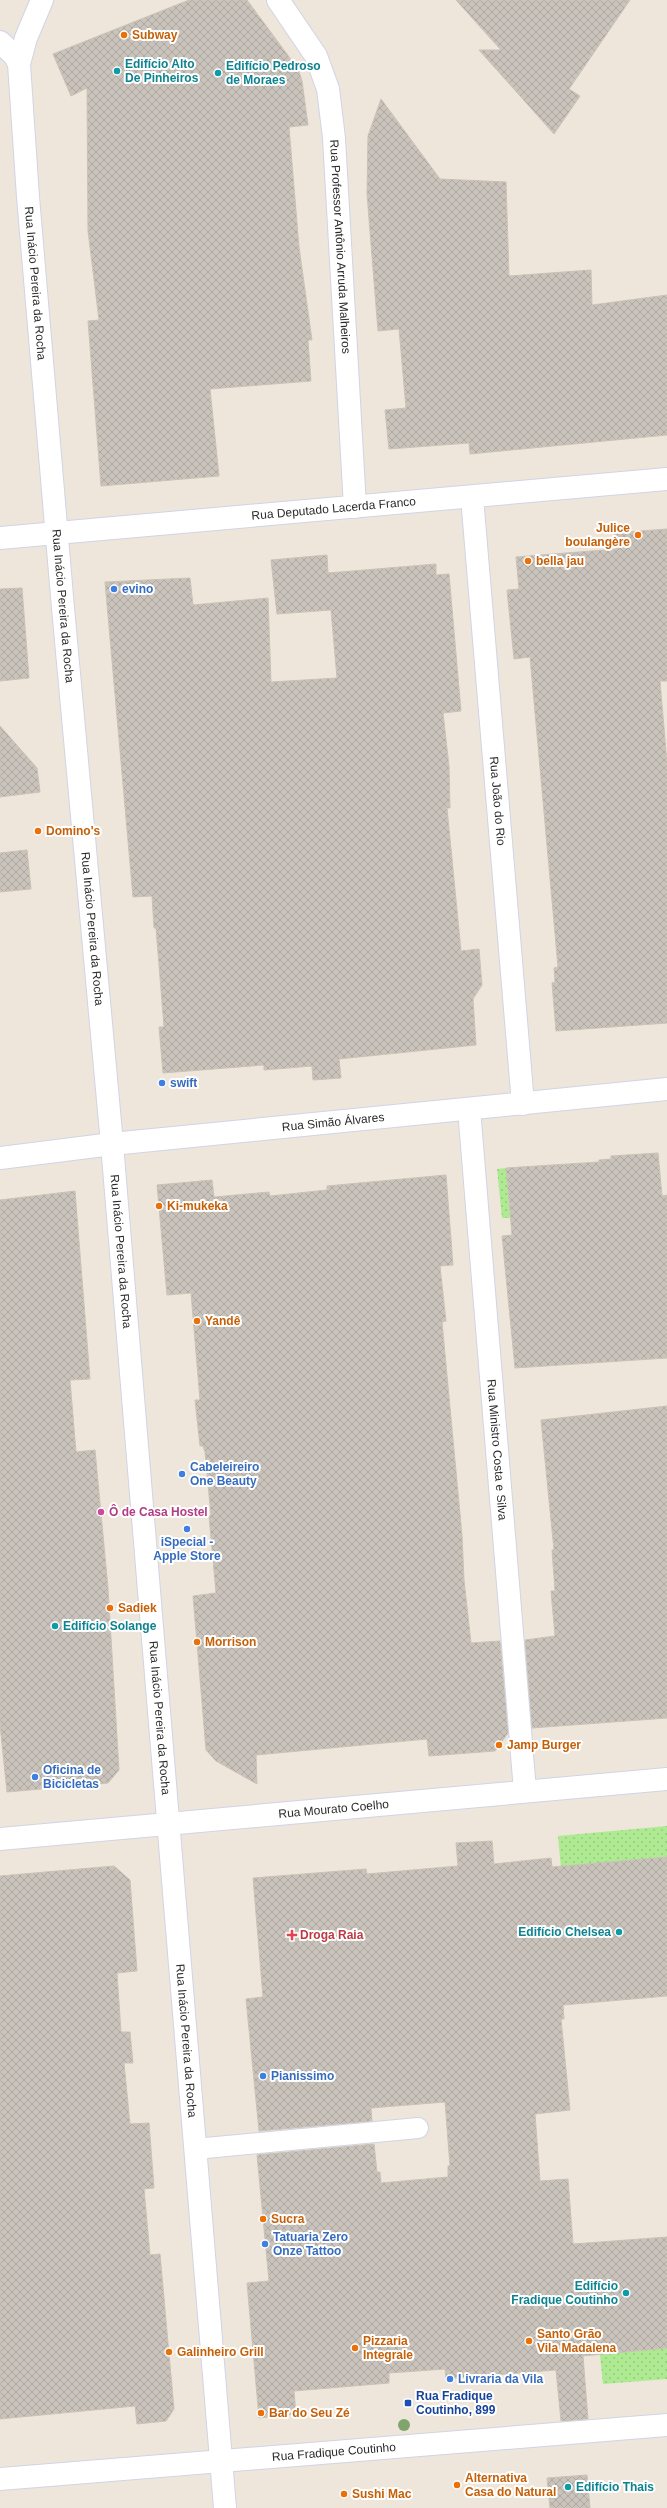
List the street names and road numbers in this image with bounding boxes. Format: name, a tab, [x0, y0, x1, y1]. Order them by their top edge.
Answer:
street label: Rua Professor Antônio Arruda Malheiros	[327, 139, 353, 354]
street label: Rua Inácio Pereira da Rocha	[22, 206, 49, 361]
street label: Rua Deputado Lacerda Franco	[251, 494, 417, 523]
street label: Rua Inácio Pereira da Rocha	[49, 529, 77, 684]
street label: Rua João do Rio	[487, 756, 508, 846]
street label: Rua Inácio Pereira da Rocha	[78, 851, 106, 1007]
street label: Rua Simão Álvares	[281, 1110, 385, 1134]
street label: Rua Inácio Pereira da Rocha	[108, 1174, 134, 1329]
street label: Rua Ministro Costa e Silva	[484, 1379, 510, 1521]
street label: Rua Inácio Pereira da Rocha	[146, 1640, 173, 1796]
street label: Rua Mourato Coelho	[278, 1797, 390, 1821]
street label: Rua Inácio Pereira da Rocha	[173, 1963, 200, 2119]
street label: Rua Fradique Coutinho	[271, 2440, 397, 2464]

